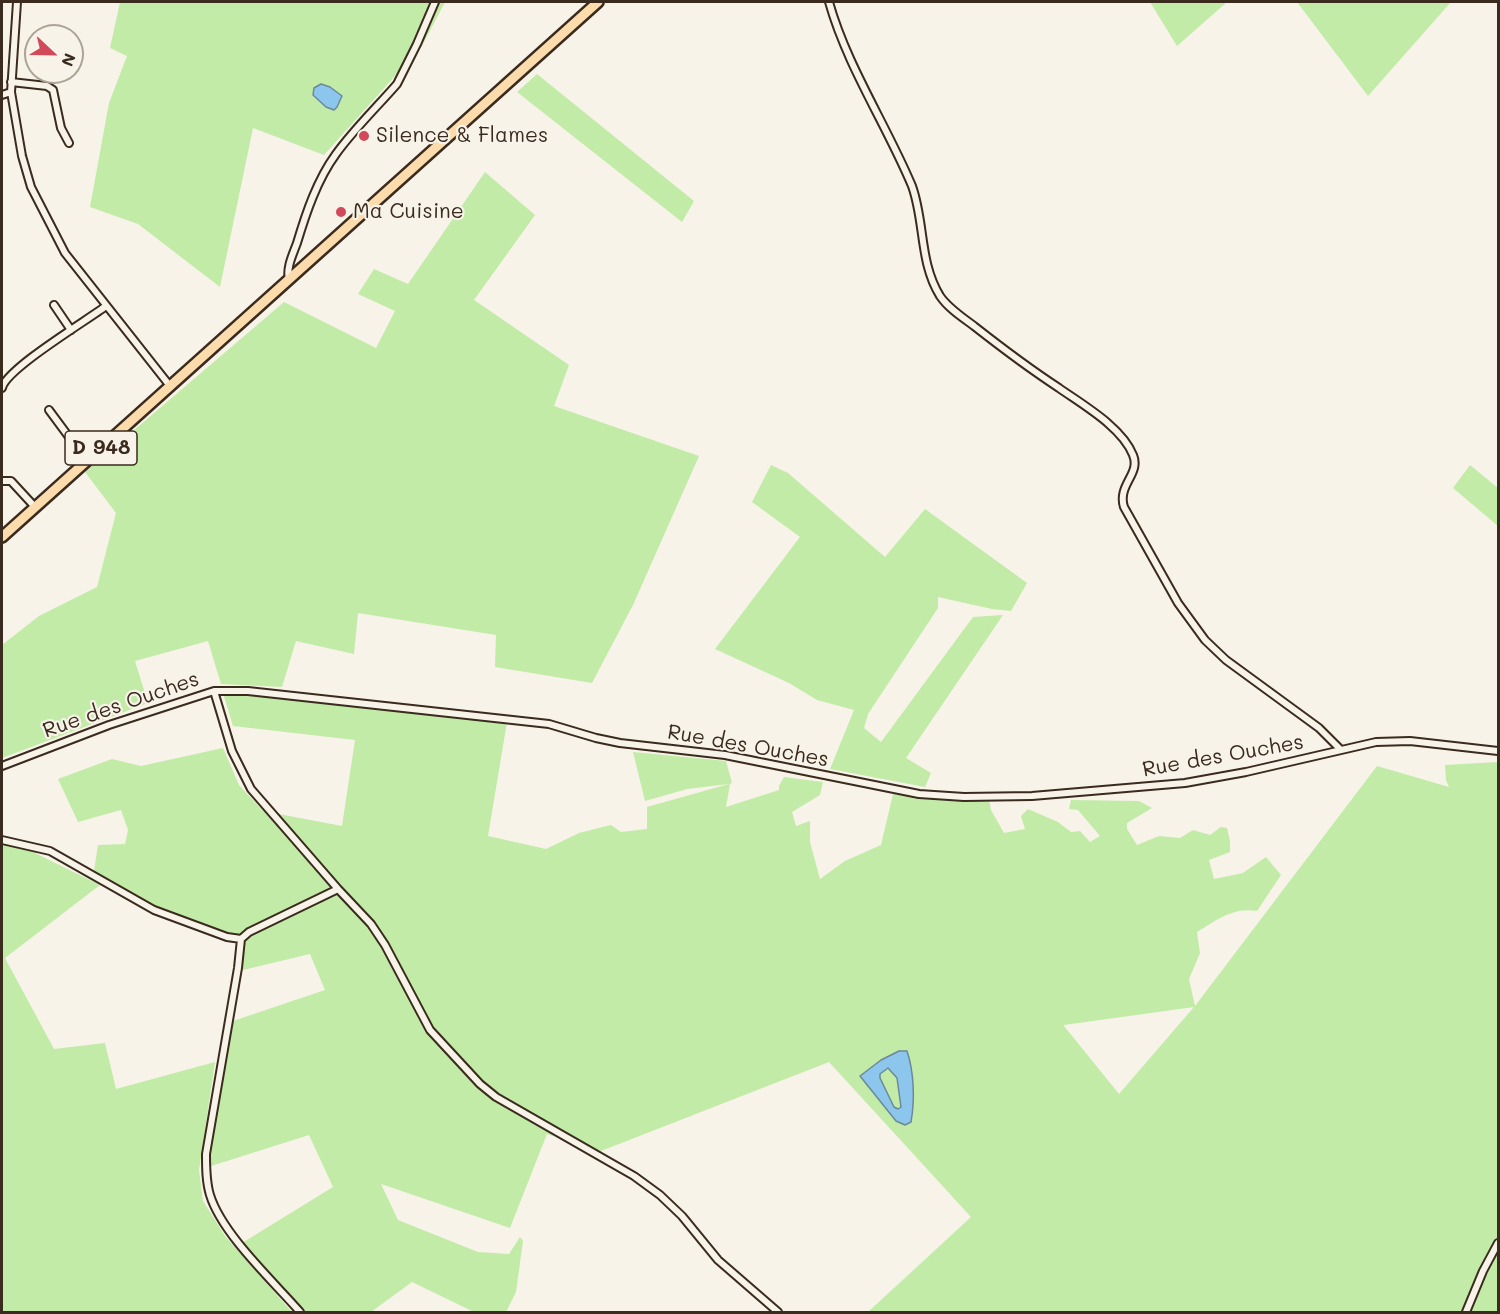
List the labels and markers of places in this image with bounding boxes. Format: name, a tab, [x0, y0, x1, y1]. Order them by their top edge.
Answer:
place label: Silence & Flames	[376, 123, 548, 149]
marker: Silence & Flames	[357, 129, 371, 143]
place label: Ma Cuisine	[353, 199, 464, 225]
marker: Ma Cuisine	[334, 205, 348, 219]

